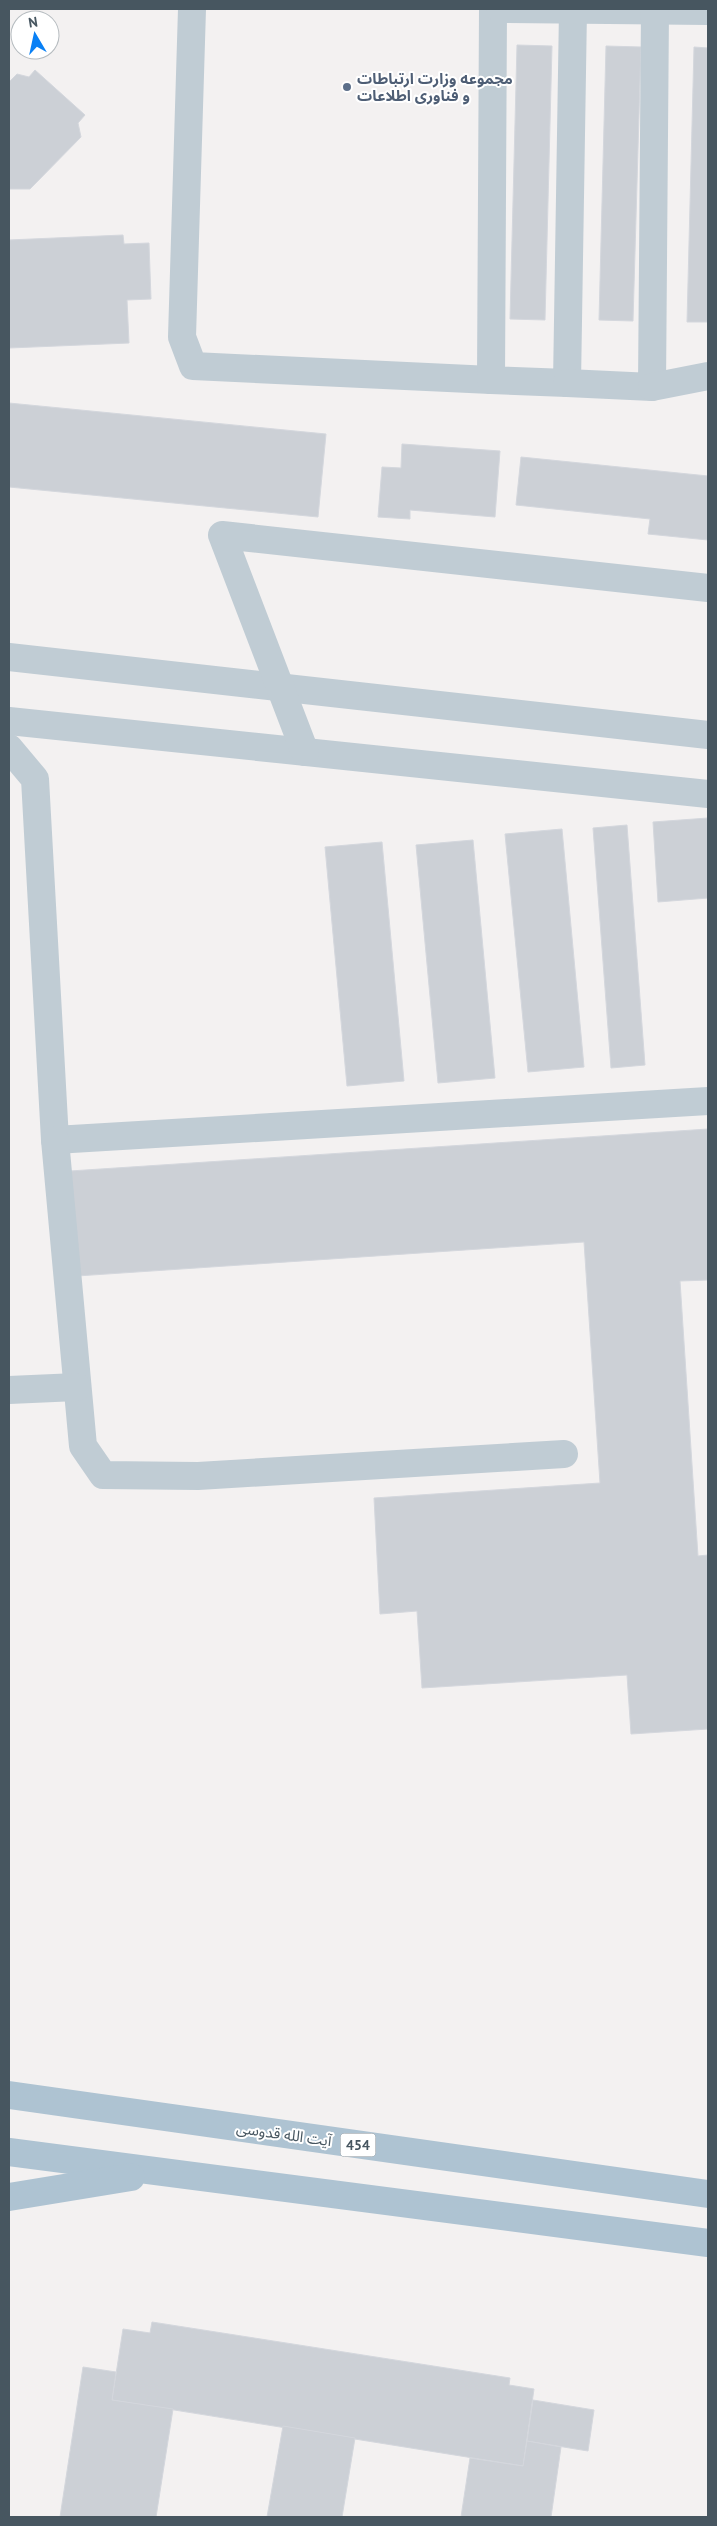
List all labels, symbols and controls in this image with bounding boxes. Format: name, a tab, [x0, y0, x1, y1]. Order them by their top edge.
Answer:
north arrow	[10, 10, 60, 60]
text: N	[27, 13, 39, 32]
place label: مجموعه وزارت ارتباطات و فناوری اطلاعات	[357, 69, 513, 105]
marker: مجموعه وزارت ارتباطات و فناوری اطلاعات	[341, 81, 353, 93]
street label: آیت الله قدوسی	[235, 2118, 333, 2150]
road number: 454	[340, 2134, 376, 2156]

